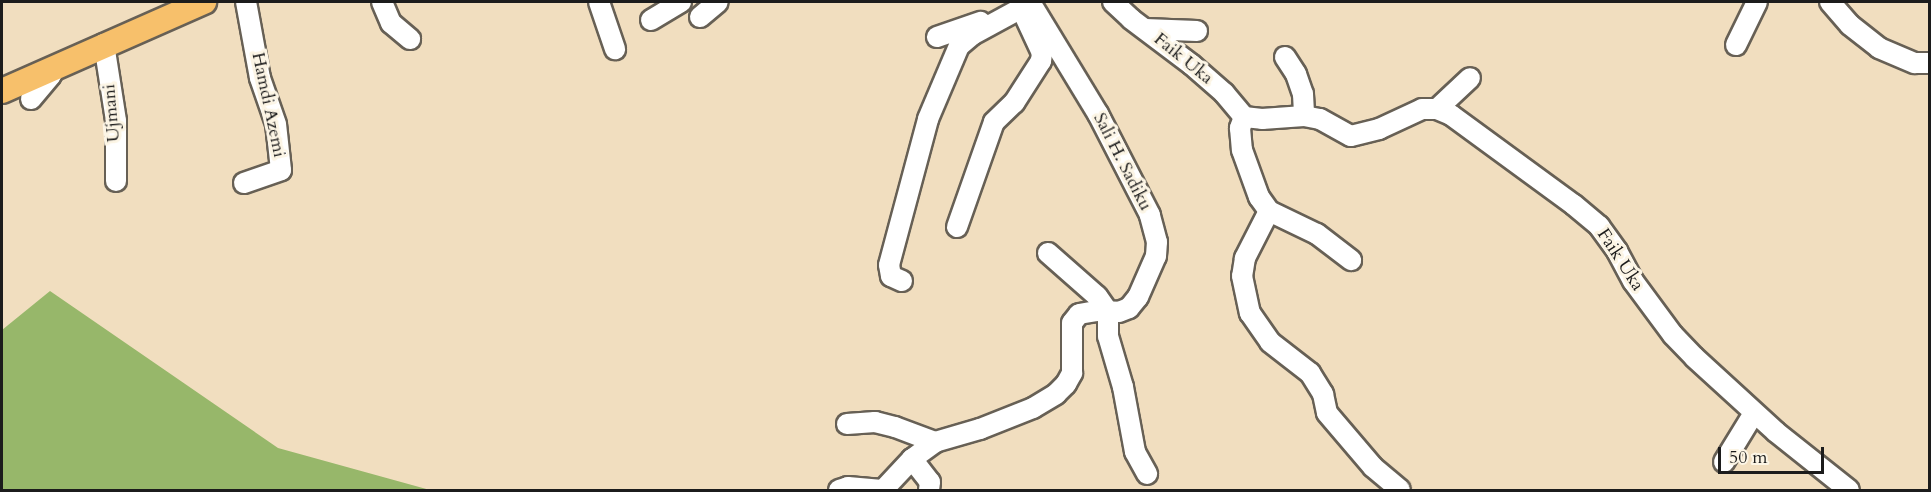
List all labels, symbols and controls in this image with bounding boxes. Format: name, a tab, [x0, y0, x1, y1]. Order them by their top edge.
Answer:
street label: Faik Uka	[1149, 29, 1217, 89]
street label: Hamdi Azemi	[246, 51, 290, 159]
street label: Ujmani	[99, 83, 125, 143]
street label: Sali H. Sadiku	[1088, 110, 1156, 214]
street label: Faik Uka	[1592, 225, 1648, 295]
scale bar	[1721, 435, 1828, 473]
text: 50 m	[1729, 445, 1768, 470]

